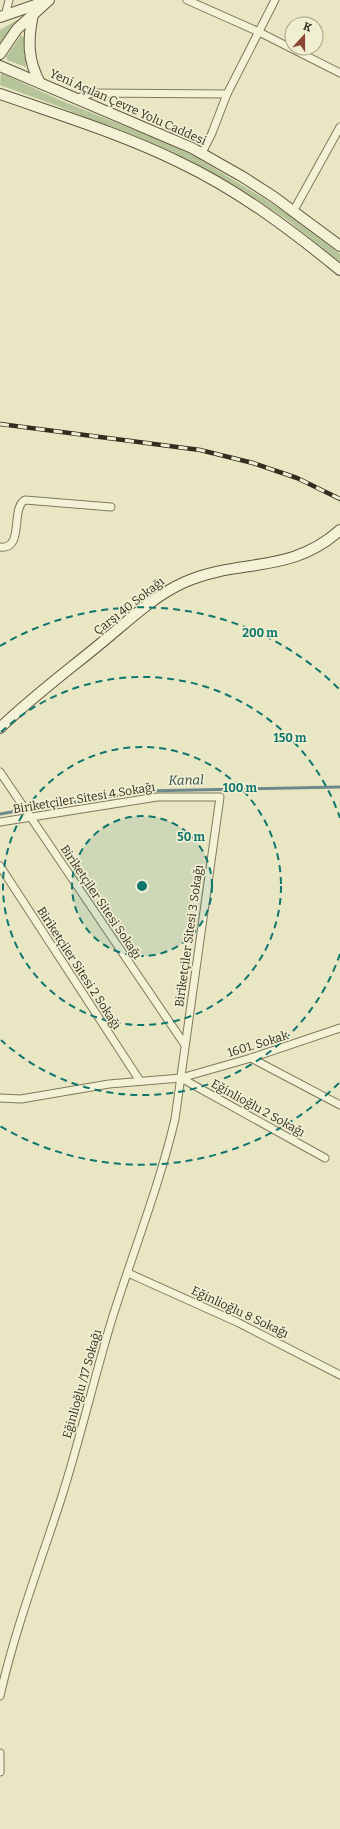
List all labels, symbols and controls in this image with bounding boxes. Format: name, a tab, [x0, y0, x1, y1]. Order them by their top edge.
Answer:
north arrow	[284, 16, 324, 56]
text: K	[301, 20, 314, 35]
street label: Yeni Açılan Çevre Yolu Caddesi	[48, 66, 209, 148]
street label: Çarşı 40 Sokağı	[91, 574, 167, 638]
text: 200 m	[242, 626, 278, 640]
text: 150 m	[274, 731, 307, 745]
water label: Kanal	[168, 772, 204, 788]
street label: Biriketçiler Sitesi 4 Sokağı	[12, 780, 156, 816]
text: 100 m	[223, 781, 258, 795]
text: 50 m	[177, 830, 205, 844]
street label: Biriketçiler Sitesi Sokağı	[58, 842, 145, 962]
street label: Biriketçiler Sitesi 3 Sokağı	[172, 864, 206, 1008]
centre of rings	[135, 879, 149, 893]
street label: Biriketçiler Sitesi 2 Sokağı	[34, 904, 124, 1032]
street label: 1601. Sokak	[226, 1028, 290, 1060]
street label: Eğinlioğlu 2 Sokağı	[209, 1076, 308, 1140]
street label: Eğinlioğlu 8 Sokağı	[189, 1283, 291, 1341]
street label: Eğinlioğlu /17 Sokağı	[60, 1327, 104, 1440]

